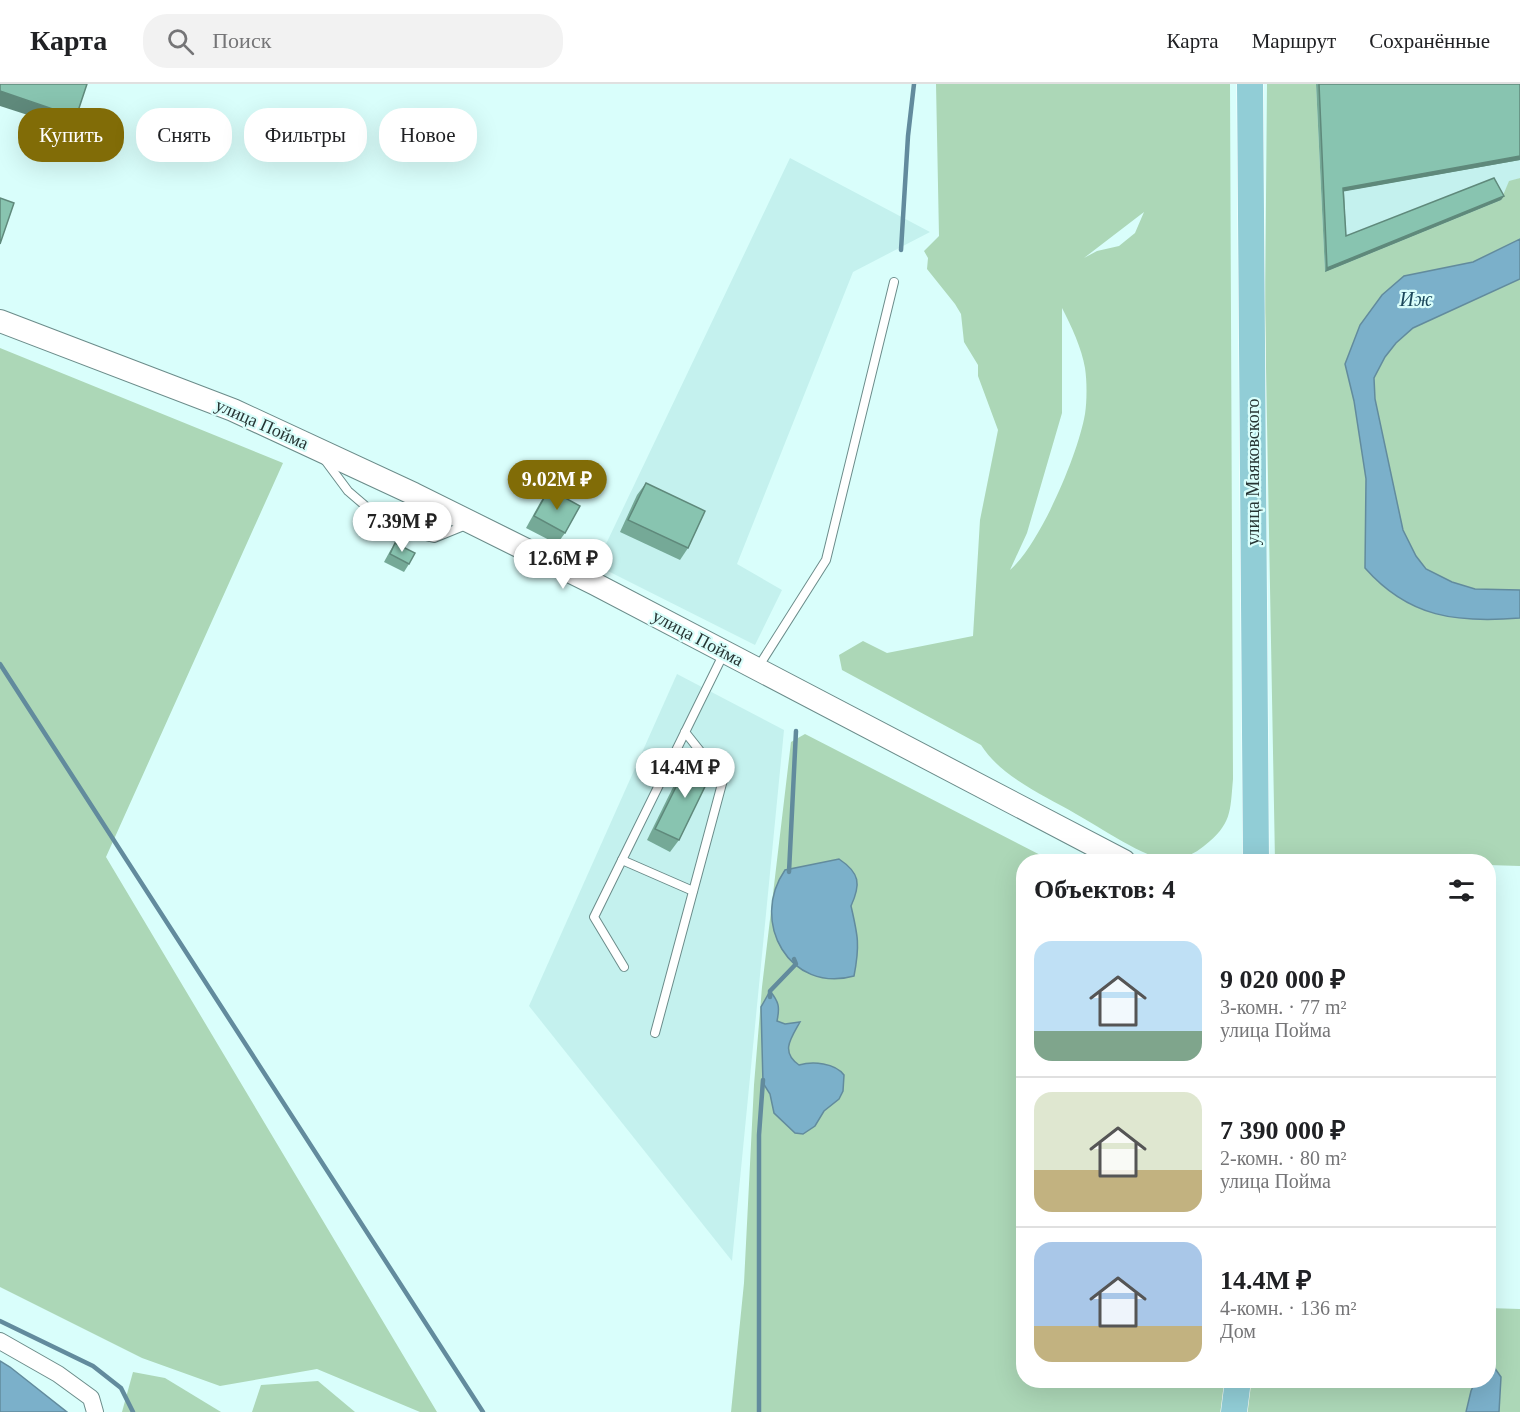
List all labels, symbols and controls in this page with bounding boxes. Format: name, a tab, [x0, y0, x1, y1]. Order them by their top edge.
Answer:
search box	[143, 14, 563, 68]
text: Карта	[30, 25, 107, 56]
icon: search	[164, 25, 197, 58]
text: Поиск	[212, 28, 271, 53]
text: Карта	[1167, 29, 1219, 53]
text: Маршрут	[1252, 29, 1336, 53]
text: Сохранённые	[1369, 29, 1490, 53]
chip: Купить	[18, 108, 124, 162]
chip: Снять	[136, 108, 232, 162]
chip: Фильтры	[244, 108, 367, 162]
chip: Новое	[379, 108, 477, 162]
water label: Иж	[1398, 288, 1433, 310]
street label: улица Пойма	[212, 395, 312, 453]
street label: улица Маяковского	[1243, 398, 1263, 546]
pin: 9.02M ₽	[502, 460, 612, 511]
text: 9.02M ₽	[522, 468, 592, 490]
pin: 7.39M ₽	[347, 502, 457, 553]
text: 7.39M ₽	[367, 510, 437, 532]
pin: 12.6M ₽	[508, 539, 618, 590]
text: 12.6M ₽	[528, 547, 598, 569]
street label: улица Пойма	[649, 606, 747, 670]
pin: 14.4M ₽	[630, 748, 740, 799]
text: 14.4M ₽	[650, 756, 720, 778]
icon: filters	[1445, 874, 1478, 907]
text: Объектов: 4	[1034, 875, 1175, 904]
icon: home	[1082, 965, 1154, 1037]
text: 9 020 000 ₽	[1220, 965, 1346, 994]
text: 3-комн. · 77 m²	[1220, 996, 1347, 1018]
text: улица Пойма	[1220, 1019, 1331, 1041]
icon: home	[1082, 1116, 1154, 1188]
text: 7 390 000 ₽	[1220, 1116, 1346, 1145]
text: 2-комн. · 80 m²	[1220, 1147, 1347, 1169]
text: улица Пойма	[1220, 1170, 1331, 1192]
icon: home	[1082, 1266, 1154, 1338]
text: 14.4M ₽	[1220, 1266, 1312, 1295]
text: 4-комн. · 136 m²	[1220, 1297, 1357, 1319]
text: Дом	[1220, 1320, 1256, 1342]

